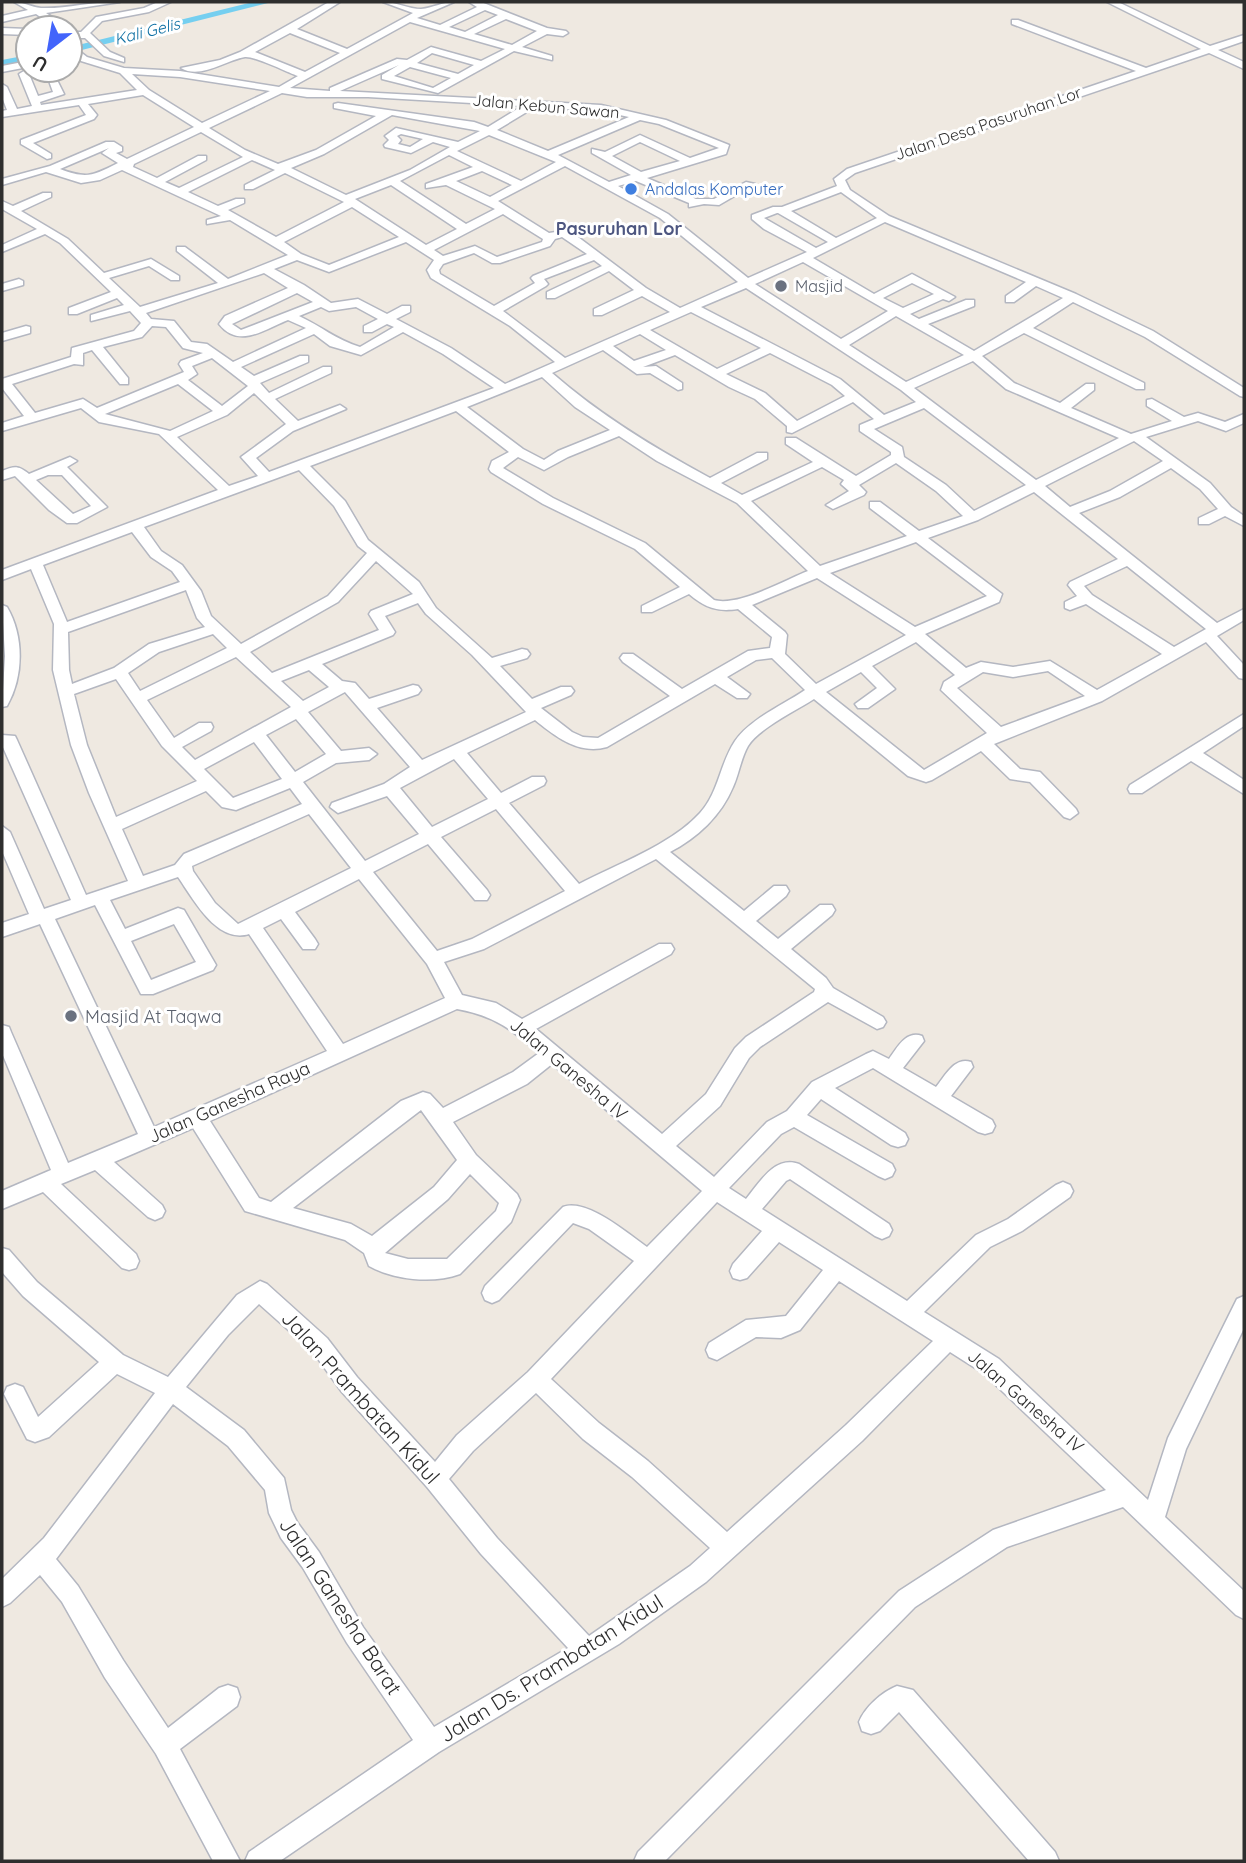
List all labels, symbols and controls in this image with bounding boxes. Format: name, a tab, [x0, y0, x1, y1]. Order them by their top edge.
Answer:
water label: Kali Gelis	[112, 13, 183, 49]
north arrow	[14, 14, 84, 84]
text: U	[28, 50, 52, 77]
street label: Jalan Desa Pasuruhan Lor	[892, 82, 1084, 164]
street label: Jalan Kebun Sawan	[472, 90, 620, 122]
place label: Andalas Komputer	[645, 179, 783, 199]
marker: Andalas Komputer	[623, 181, 639, 197]
district label: Pasuruhan Lor	[556, 217, 682, 240]
place label: Masjid	[795, 276, 843, 296]
marker: Masjid	[773, 278, 789, 294]
place label: Masjid At Taqwa	[85, 1005, 222, 1028]
marker: Masjid At Taqwa	[63, 1008, 79, 1024]
street label: Jalan Ganesha IV	[505, 1013, 633, 1125]
street label: Jalan Ganesha Raya	[145, 1056, 313, 1148]
street label: Jalan Prambatan Kidul	[276, 1305, 446, 1489]
street label: Jalan Ganesha IV	[963, 1344, 1089, 1458]
street label: Jalan Ganesha Barat	[274, 1512, 408, 1700]
street label: Jalan Ds. Prambatan Kidul	[434, 1588, 668, 1748]

